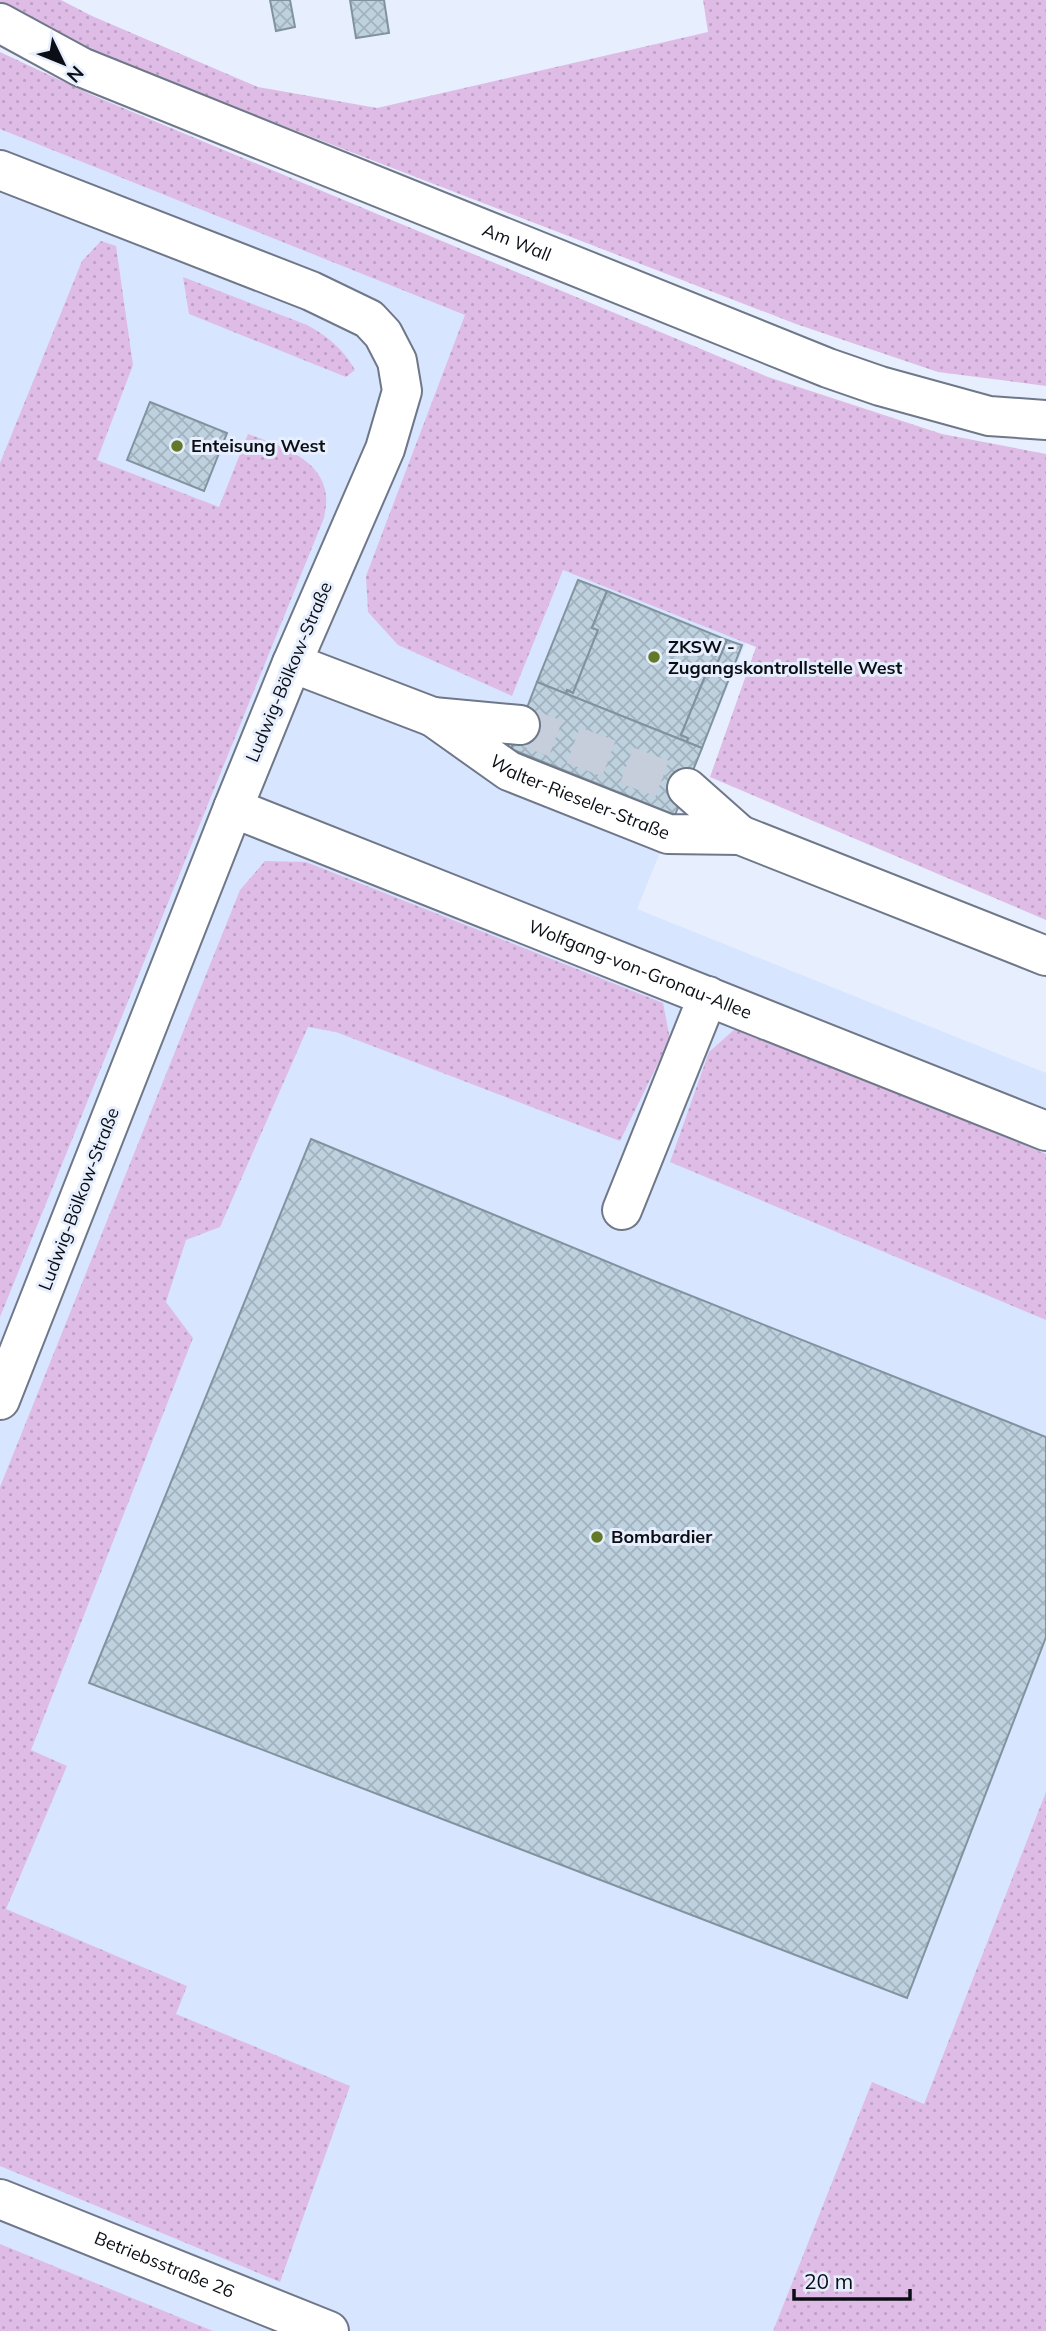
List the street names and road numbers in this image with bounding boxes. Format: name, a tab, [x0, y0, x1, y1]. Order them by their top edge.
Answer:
street label: Am Wall	[479, 218, 555, 266]
street label: Ludwig-Bölkow-Straße	[240, 578, 337, 766]
street label: Walter-Rieseler-Straße	[485, 749, 673, 845]
street label: Wolfgang-von-Gronau-Allee	[525, 915, 755, 1024]
street label: Ludwig-Bölkow-Straße	[33, 1104, 124, 1293]
street label: Betriebsstraße 26	[91, 2226, 238, 2303]

